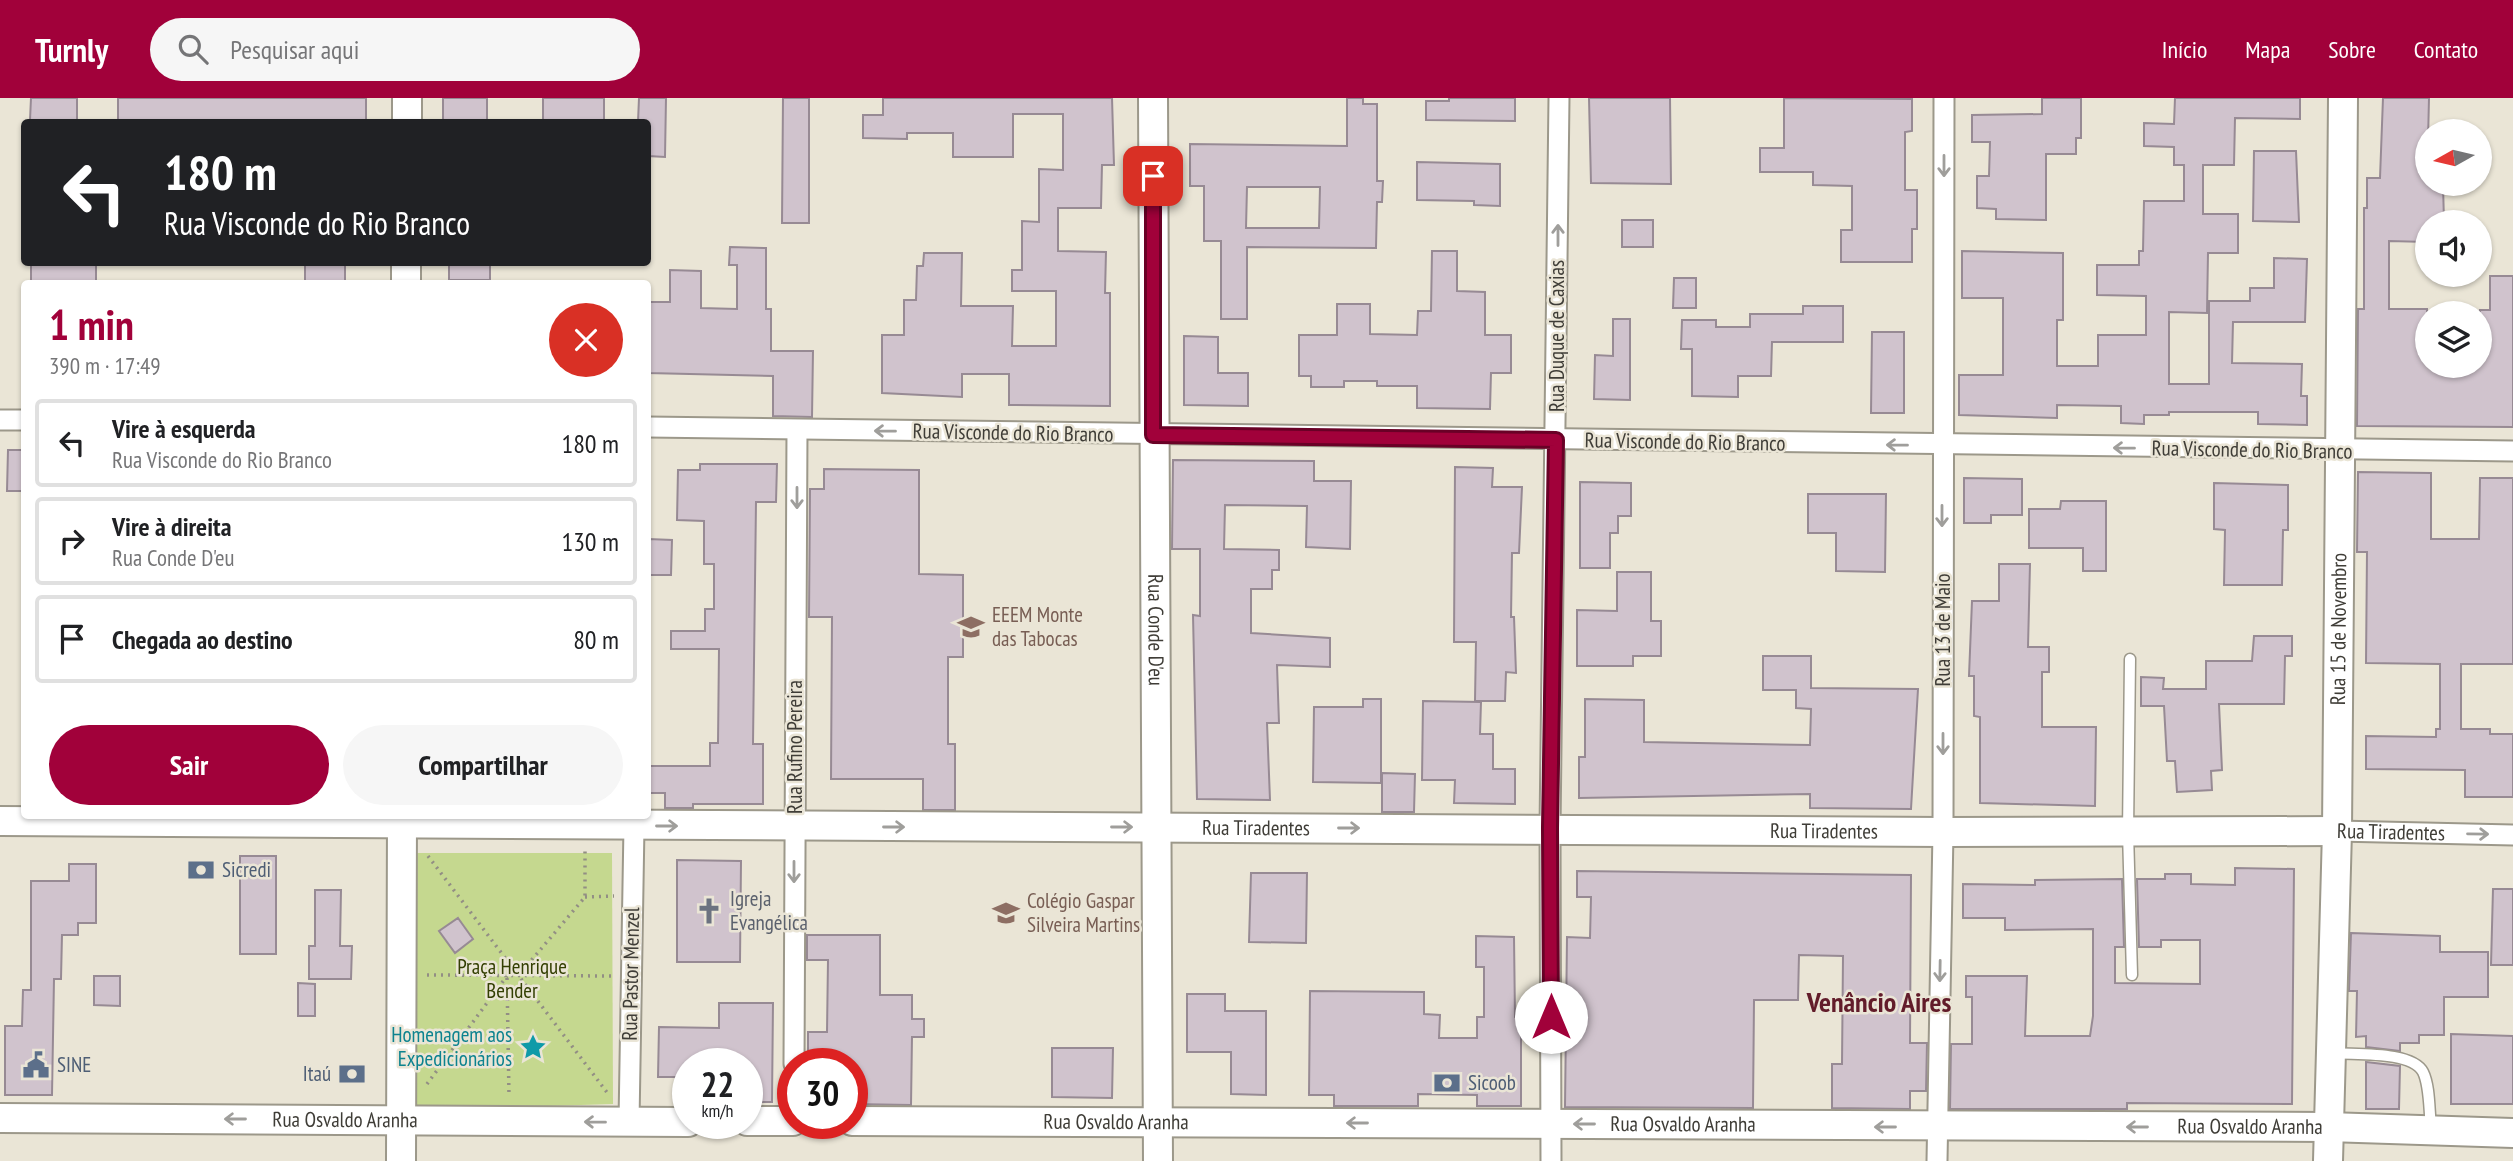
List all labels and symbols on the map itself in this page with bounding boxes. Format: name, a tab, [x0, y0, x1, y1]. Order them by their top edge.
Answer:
north arrow	[2415, 119, 2492, 196]
pin	[1123, 146, 1183, 206]
one-way arrow	[1937, 154, 1951, 177]
one-way arrow	[1551, 224, 1565, 247]
street label: Rua Duque de Caxias	[1543, 260, 1570, 412]
street label: Rua Visconde do Rio Branco	[912, 417, 1114, 448]
one-way arrow	[874, 424, 897, 438]
street label: Rua Visconde do Rio Branco	[1584, 426, 1786, 457]
street label: Rua Visconde do Rio Branco	[2151, 434, 2353, 465]
one-way arrow	[1885, 438, 1908, 452]
one-way arrow	[2113, 441, 2136, 455]
one-way arrow	[790, 486, 804, 509]
one-way arrow	[1935, 504, 1949, 527]
street label: Rua 15 de Novembro	[2324, 553, 2352, 705]
street label: Rua 13 de Maio	[1929, 573, 1956, 687]
street label: Rua Conde D'eu	[1142, 574, 1170, 686]
place label: EEEM Monte das Tabocas	[992, 601, 1083, 652]
school or university icon: EEEM Monte das Tabocas	[956, 612, 986, 642]
street label: Rua Rufino Pereira	[781, 680, 808, 814]
one-way arrow	[1936, 732, 1950, 755]
street label: Rua Tiradentes	[1202, 814, 1310, 841]
street label: Rua Tiradentes	[1770, 817, 1878, 845]
street label: Rua Tiradentes	[2337, 817, 2445, 846]
one-way arrow	[655, 819, 678, 833]
one-way arrow	[882, 820, 905, 834]
one-way arrow	[1110, 820, 1133, 834]
one-way arrow	[1337, 821, 1360, 835]
one-way arrow	[2467, 828, 2490, 841]
bank icon: Sicredi	[186, 855, 216, 885]
place label: Sicredi	[222, 856, 271, 883]
one-way arrow	[787, 861, 801, 884]
place label: Igreja Evangélica	[730, 885, 808, 936]
place label: Colégio Gaspar Silveira Martins	[1027, 887, 1140, 938]
church icon: Igreja Evangélica	[694, 896, 724, 926]
school or university icon: Colégio Gaspar Silveira Martins	[991, 898, 1021, 928]
street label: Rua Pastor Menzel	[616, 907, 645, 1041]
park label: Praça Henrique Bender	[457, 953, 567, 1004]
one-way arrow	[1934, 959, 1947, 982]
position arrow	[1514, 980, 1588, 1054]
district label: Venâncio Aires	[1806, 983, 1952, 1020]
place label: Homenagem aos Expedicionários	[391, 1021, 512, 1072]
place icon: Homenagem aos Expedicionários	[518, 1032, 548, 1062]
speed limit sign: 30	[777, 1048, 868, 1139]
public building icon: SINE	[21, 1050, 51, 1080]
place label: SINE	[57, 1051, 91, 1078]
bank icon: Itaú	[337, 1059, 367, 1089]
place label: Itaú	[303, 1060, 331, 1087]
bank icon: Sicoob	[1432, 1068, 1462, 1098]
place label: Sicoob	[1468, 1069, 1516, 1096]
street label: Rua Osvaldo Aranha	[272, 1106, 418, 1133]
street label: Rua Osvaldo Aranha	[1043, 1108, 1189, 1135]
street label: Rua Osvaldo Aranha	[1610, 1110, 1756, 1138]
one-way arrow	[224, 1112, 247, 1126]
street label: Rua Osvaldo Aranha	[2177, 1112, 2323, 1140]
one-way arrow	[584, 1115, 607, 1128]
one-way arrow	[1345, 1116, 1368, 1130]
one-way arrow	[1573, 1117, 1596, 1131]
one-way arrow	[1874, 1120, 1897, 1134]
one-way arrow	[2126, 1120, 2149, 1134]

